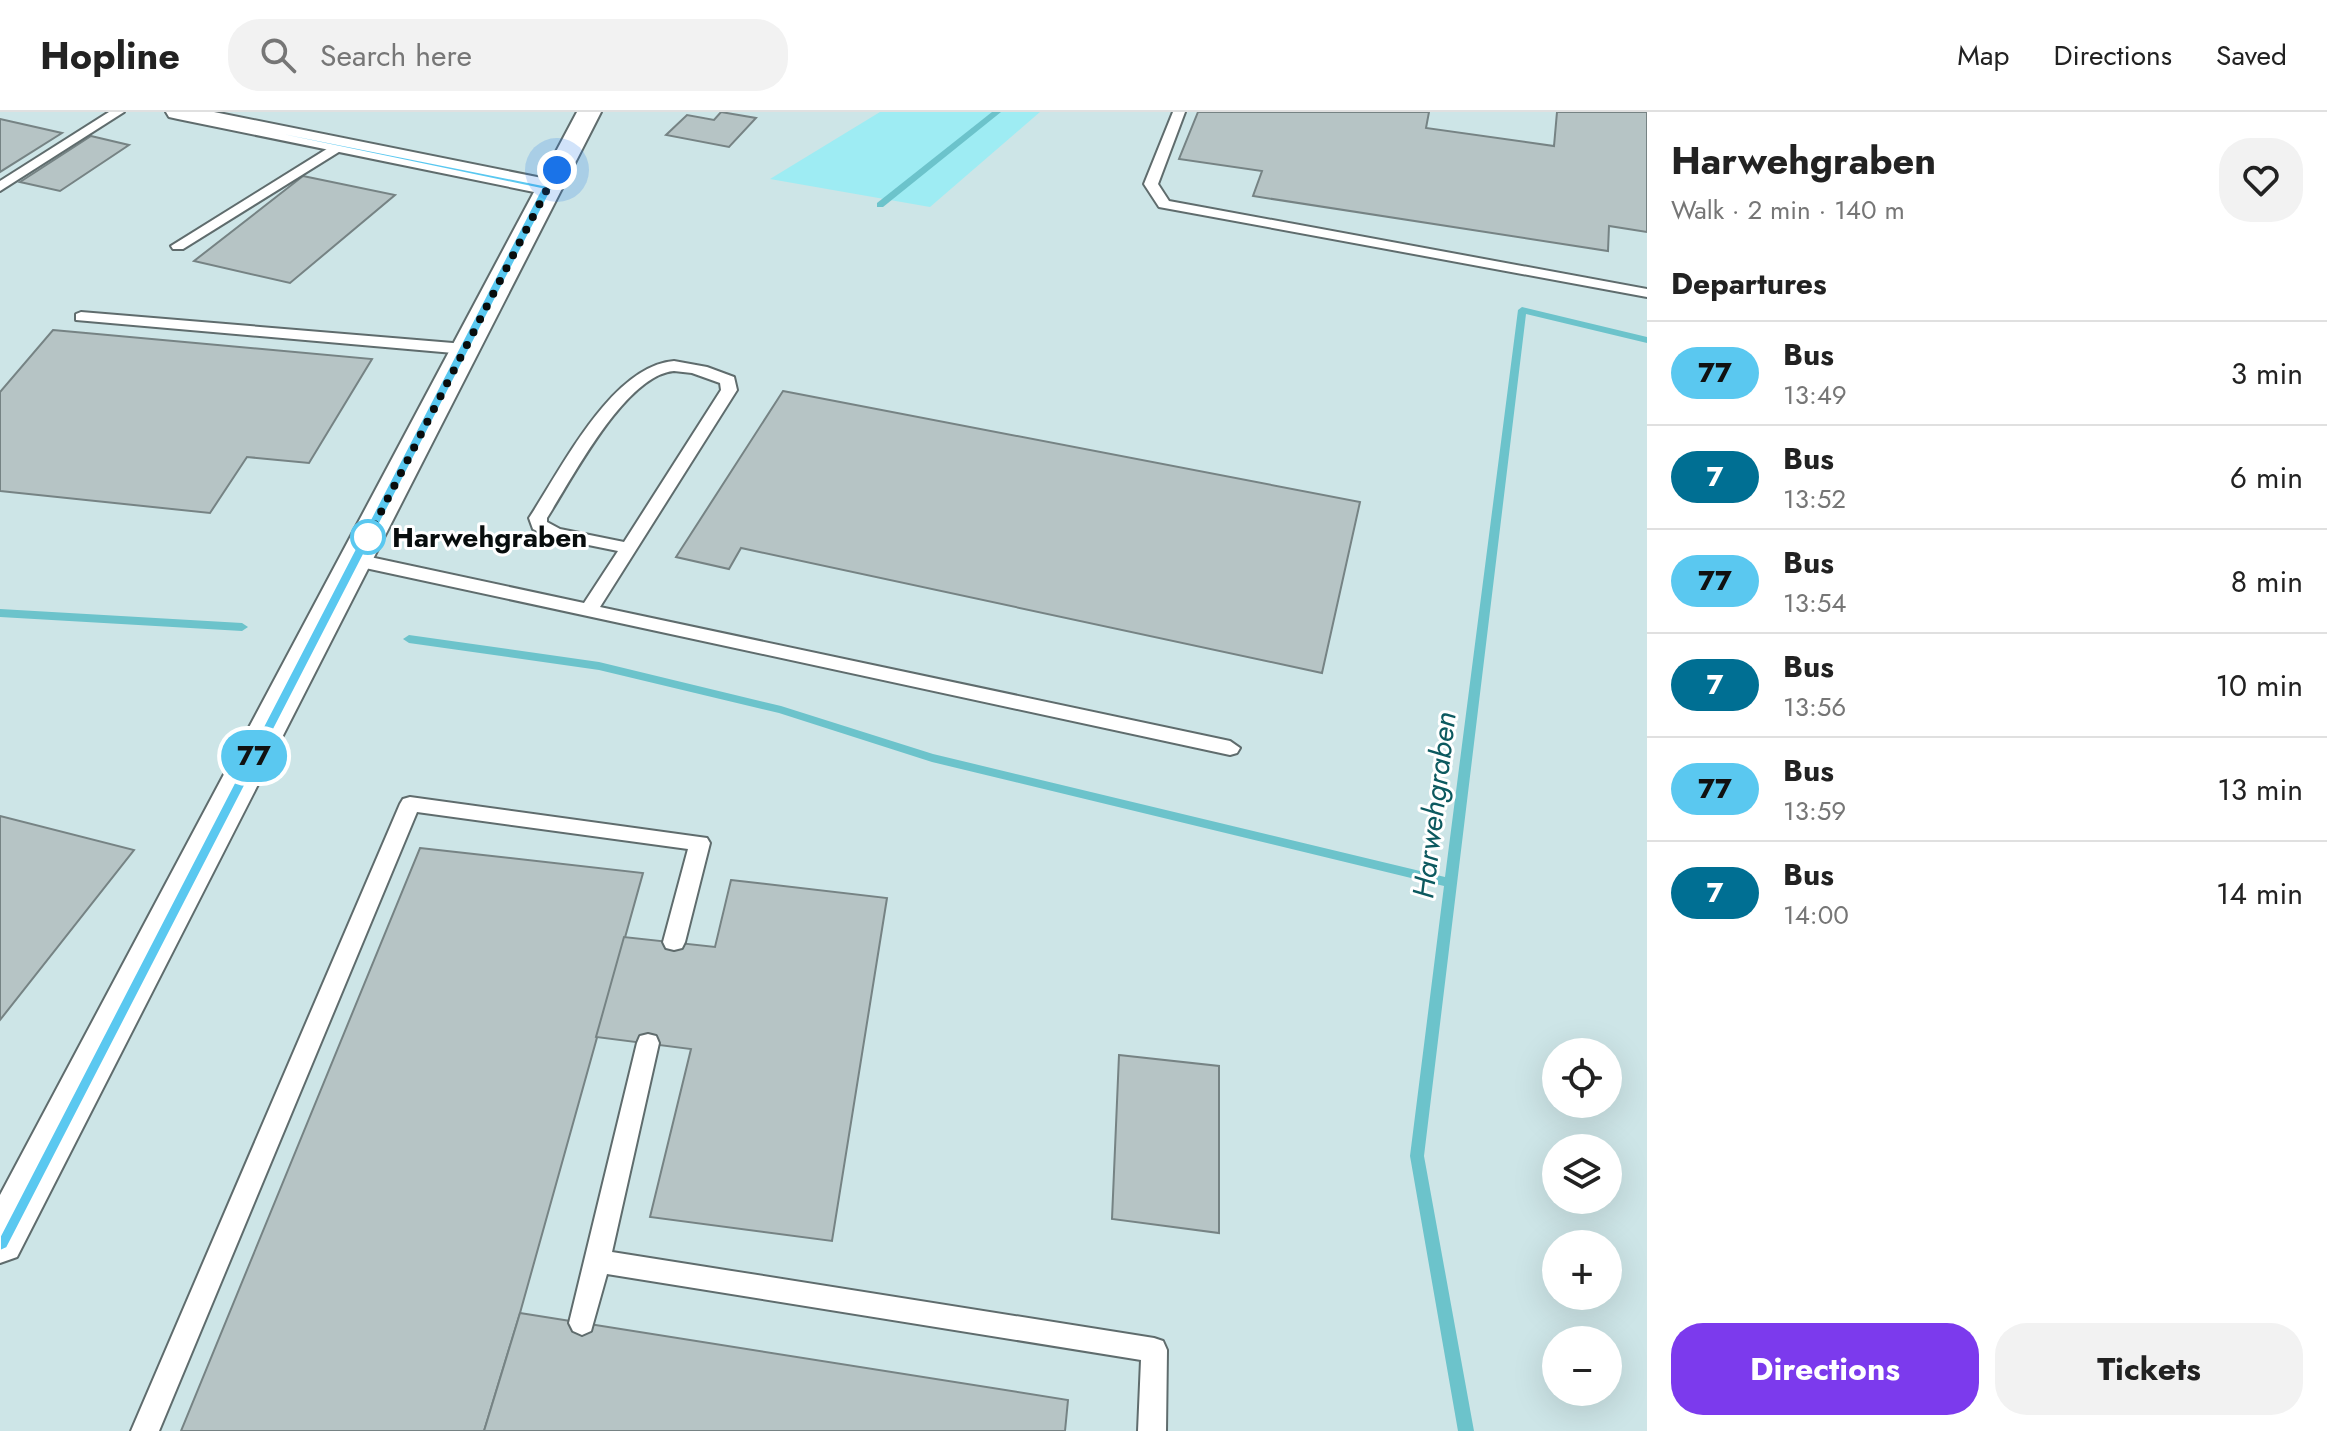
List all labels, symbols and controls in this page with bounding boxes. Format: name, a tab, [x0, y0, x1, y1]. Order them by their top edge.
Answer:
search box	[228, 19, 788, 91]
text: Hopline	[40, 28, 180, 83]
icon: search	[256, 33, 300, 77]
text: Search here	[320, 34, 472, 77]
text: Map	[1957, 35, 2009, 76]
text: Directions	[2053, 35, 2172, 76]
text: Saved	[2216, 35, 2287, 76]
text: Harwehgraben	[1671, 133, 1936, 188]
button: heart	[2219, 138, 2303, 222]
your location	[537, 150, 577, 190]
text: Walk · 2 min · 140 m	[1671, 191, 1905, 229]
text: Departures	[1671, 262, 1827, 305]
text: Bus	[1783, 333, 1834, 376]
text: 77	[1698, 352, 1732, 393]
text: 3 min	[2231, 352, 2303, 395]
text: 13:49	[1783, 376, 1847, 414]
text: Bus	[1783, 437, 1834, 480]
text: 7	[1707, 456, 1723, 497]
text: 6 min	[2230, 456, 2303, 499]
text: 13:52	[1783, 480, 1846, 518]
place label: Harwehgraben	[392, 517, 587, 558]
marker: Harwehgraben	[351, 520, 385, 554]
text: Bus	[1783, 541, 1834, 584]
text: 77	[1698, 560, 1732, 601]
text: 8 min	[2231, 560, 2303, 603]
text: 13:54	[1783, 584, 1847, 622]
text: Bus	[1783, 645, 1834, 688]
text: 7	[1707, 664, 1723, 705]
text: 10 min	[2216, 664, 2303, 707]
text: 13:56	[1783, 688, 1846, 726]
water label: Harwehgraben	[1401, 709, 1467, 901]
line badge: 77	[218, 730, 290, 782]
text: 77	[237, 735, 271, 776]
text: Bus	[1783, 749, 1834, 792]
text: 77	[1698, 768, 1732, 809]
text: 13 min	[2217, 768, 2303, 811]
text: 13:59	[1783, 792, 1846, 830]
text: Bus	[1783, 853, 1834, 896]
text: 7	[1707, 872, 1723, 913]
text: 14 min	[2216, 872, 2303, 915]
text: 14:00	[1783, 896, 1849, 934]
map controls	[1542, 1038, 1622, 1406]
button: locate	[1542, 1038, 1622, 1118]
button: layers	[1542, 1134, 1622, 1214]
button: +	[1542, 1230, 1622, 1310]
button: Directions	[1671, 1323, 1979, 1415]
button: Tickets	[1995, 1323, 2303, 1415]
button: −	[1542, 1326, 1622, 1406]

